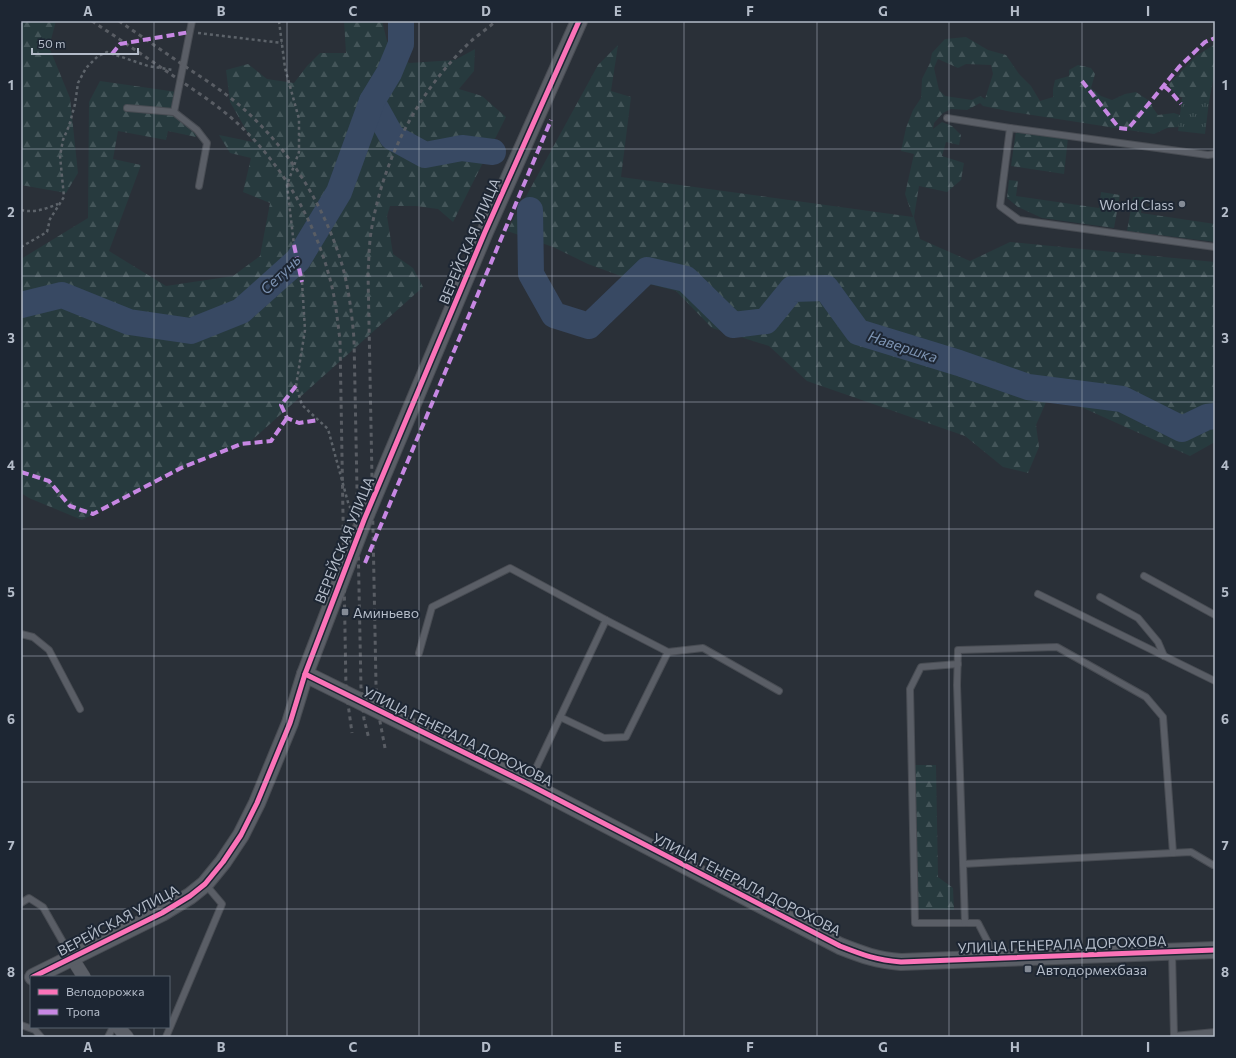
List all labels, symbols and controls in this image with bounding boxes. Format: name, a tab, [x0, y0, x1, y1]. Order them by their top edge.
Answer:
text: A	[83, 3, 93, 19]
text: B	[217, 3, 226, 19]
text: C	[349, 3, 358, 19]
text: D	[481, 3, 491, 19]
text: E	[614, 3, 622, 19]
text: F	[746, 3, 754, 19]
text: G	[878, 3, 888, 19]
text: H	[1010, 3, 1020, 19]
text: I	[1146, 3, 1150, 19]
scale bar	[32, 30, 138, 56]
text: 50 m	[38, 36, 66, 50]
text: 1	[8, 77, 14, 93]
text: 1	[1222, 77, 1228, 93]
street label: ВЕРЕЙСКАЯ УЛИЦА	[435, 175, 503, 307]
place label: World Class	[1099, 196, 1174, 213]
marker: World Class	[1177, 199, 1187, 209]
text: 2	[7, 204, 15, 220]
text: 2	[1221, 204, 1229, 220]
water label: Сетунь	[256, 250, 304, 298]
water label: Навершка	[866, 326, 940, 366]
text: 3	[7, 330, 15, 346]
text: 3	[1221, 330, 1229, 346]
text: 4	[7, 457, 15, 473]
text: 4	[1221, 457, 1229, 473]
street label: ВЕРЕЙСКАЯ УЛИЦА	[311, 474, 377, 606]
text: 5	[7, 584, 15, 600]
text: 5	[1221, 584, 1229, 600]
place label: Аминьево	[353, 604, 419, 621]
marker: Аминьево	[340, 607, 350, 617]
street label: УЛИЦА ГЕНЕРАЛА ДОРОХОВА	[360, 683, 556, 790]
text: 6	[7, 711, 15, 727]
text: 6	[1221, 711, 1229, 727]
street label: УЛИЦА ГЕНЕРАЛА ДОРОХОВА	[650, 829, 844, 939]
text: 7	[7, 837, 15, 853]
text: 7	[1221, 837, 1229, 853]
street label: ВЕРЕЙСКАЯ УЛИЦА	[54, 881, 182, 959]
street label: УЛИЦА ГЕНЕРАЛА ДОРОХОВА	[957, 932, 1167, 956]
place label: Автодормехбаза	[1036, 961, 1147, 978]
text: 8	[7, 964, 15, 980]
marker: Автодормехбаза	[1023, 964, 1033, 974]
text: 8	[1221, 964, 1229, 980]
legend	[30, 976, 170, 1028]
text: Велодорожка	[66, 984, 144, 998]
text: Тропа	[66, 1004, 100, 1018]
text: A	[83, 1039, 93, 1055]
text: B	[217, 1039, 226, 1055]
text: C	[349, 1039, 358, 1055]
text: D	[481, 1039, 491, 1055]
text: E	[614, 1039, 622, 1055]
text: F	[746, 1039, 754, 1055]
text: G	[878, 1039, 888, 1055]
text: H	[1010, 1039, 1020, 1055]
text: I	[1146, 1039, 1150, 1055]

